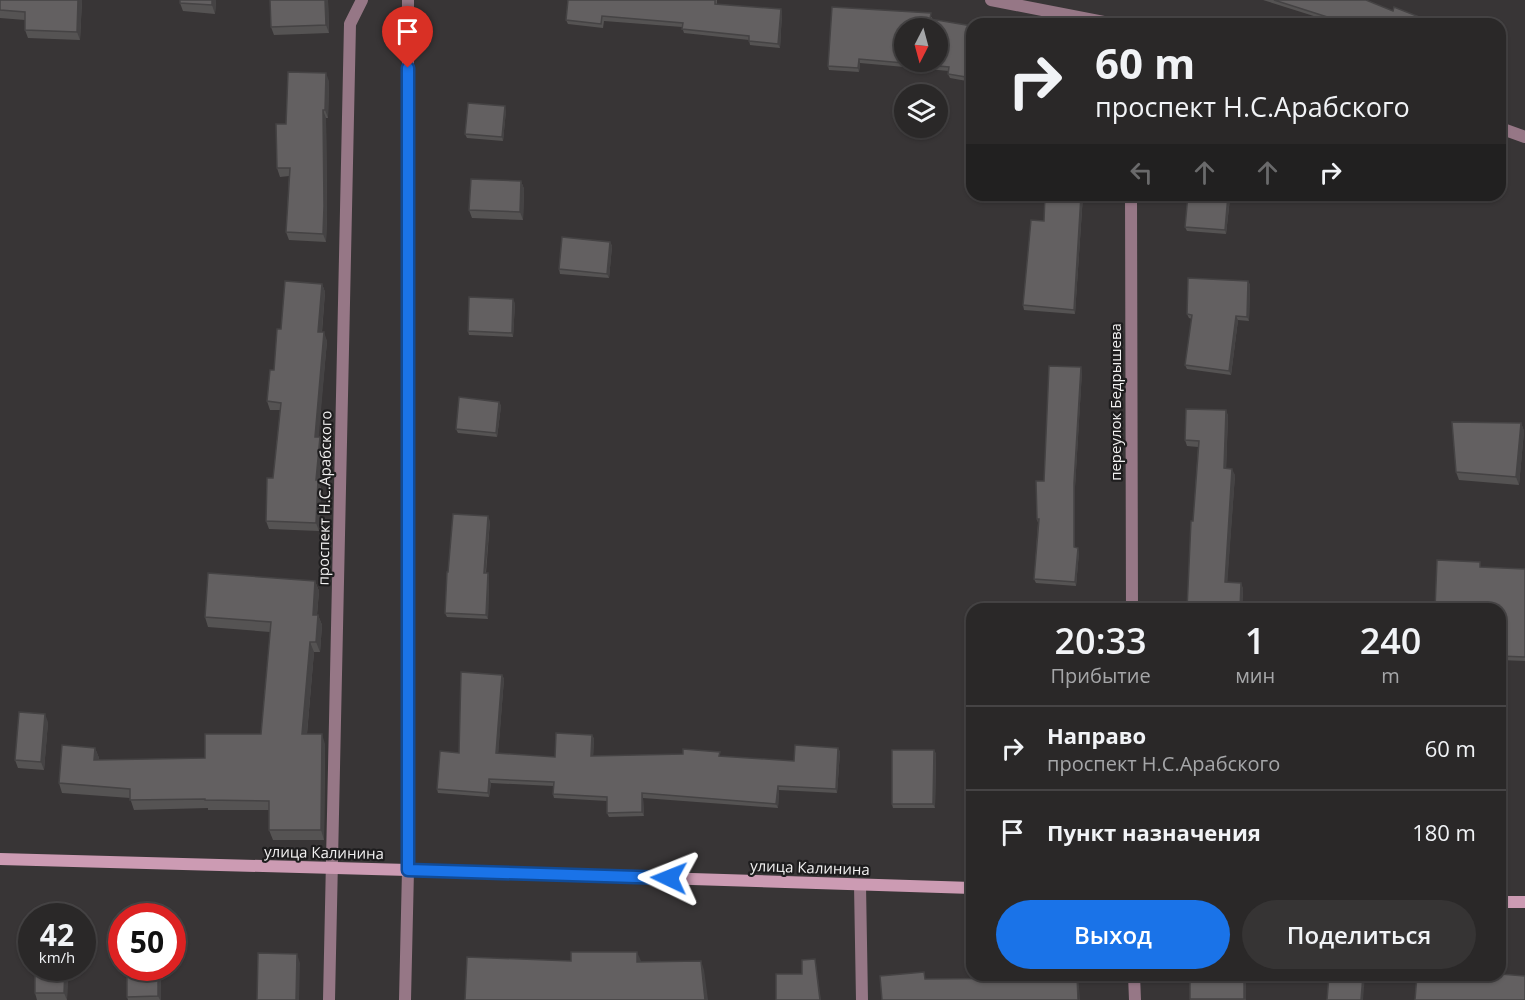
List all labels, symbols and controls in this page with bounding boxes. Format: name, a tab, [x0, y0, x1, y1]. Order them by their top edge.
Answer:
pin	[382, 6, 433, 68]
icon: arrive	[391, 15, 424, 48]
north arrow	[894, 18, 948, 72]
map controls	[894, 18, 948, 138]
text: 60 m	[1095, 34, 1195, 91]
icon: right	[996, 42, 1074, 120]
button: layers	[894, 84, 948, 138]
text: проспект Н.С.Арабского	[1095, 88, 1410, 125]
icon: left	[1125, 156, 1158, 189]
icon: ahead	[1188, 156, 1221, 189]
icon: ahead	[1251, 156, 1284, 189]
icon: right	[1314, 156, 1347, 189]
street label: переулок Бедрышева	[1105, 323, 1125, 481]
street label: проспект Н.С.Арабского	[312, 410, 336, 586]
text: 20:33	[1054, 616, 1147, 665]
text: 1	[1245, 616, 1265, 665]
text: 240	[1360, 616, 1421, 665]
text: Прибытие	[1051, 662, 1151, 689]
text: мин	[1235, 662, 1275, 689]
text: m	[1381, 662, 1400, 689]
text: Направо	[1047, 720, 1146, 750]
icon: right	[996, 732, 1029, 765]
text: 60 m	[1425, 733, 1476, 763]
text: проспект Н.С.Арабского	[1047, 750, 1280, 777]
icon: arrive	[996, 816, 1029, 849]
text: Пункт назначения	[1047, 817, 1261, 847]
text: 180 m	[1412, 817, 1476, 847]
street label: улица Калинина	[264, 841, 384, 863]
position arrow	[637, 846, 701, 910]
street label: улица Калинина	[750, 855, 870, 879]
button: Выход	[996, 900, 1230, 969]
button: Поделиться	[1242, 900, 1476, 969]
speed limit sign: 50	[108, 903, 186, 981]
text: 42	[40, 914, 74, 955]
text: km/h	[39, 947, 75, 967]

